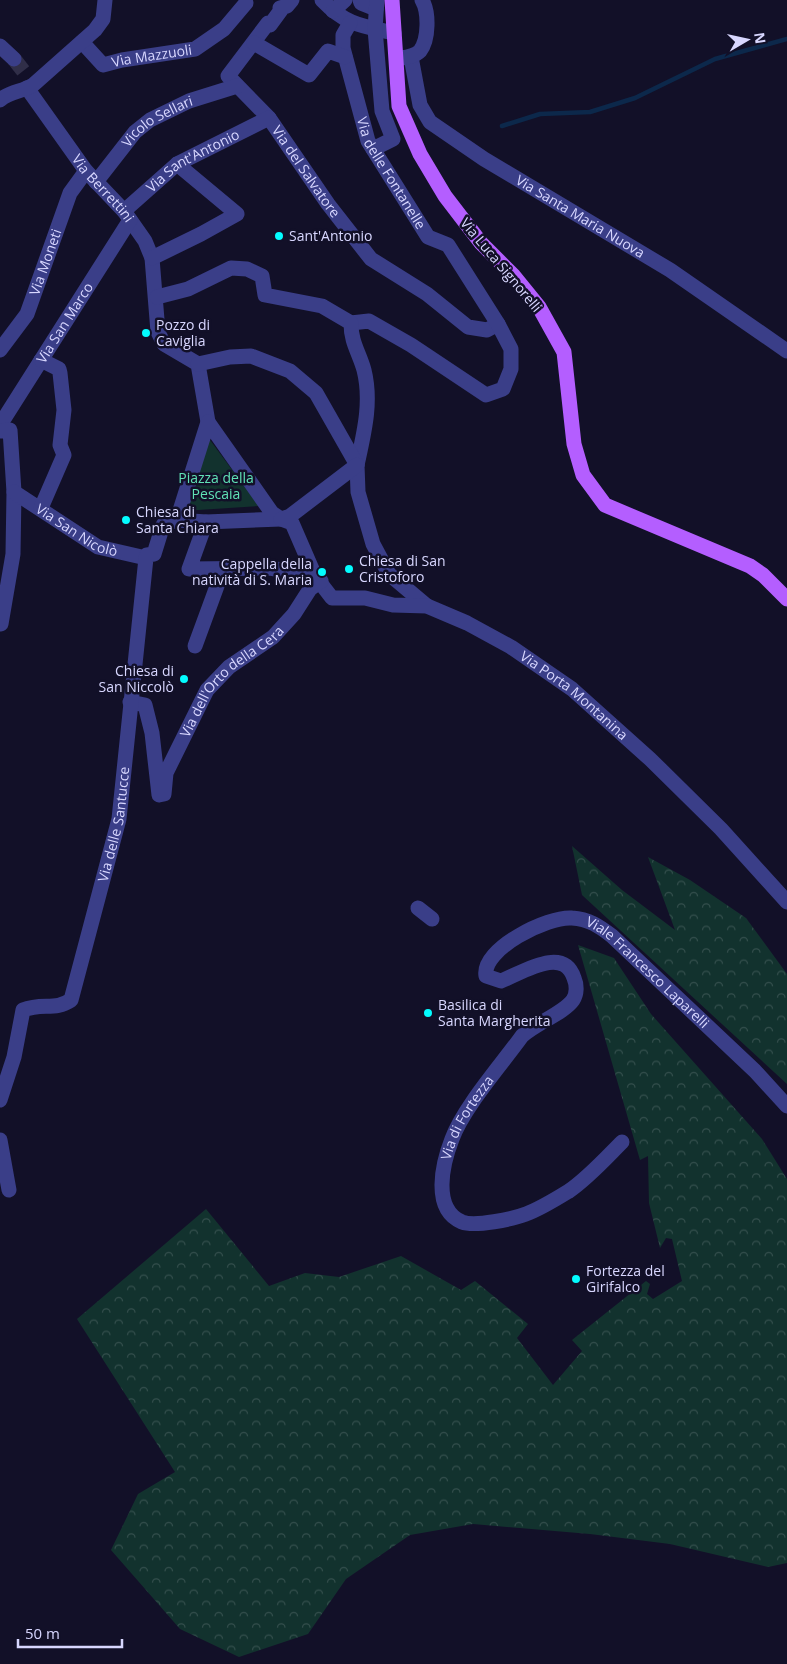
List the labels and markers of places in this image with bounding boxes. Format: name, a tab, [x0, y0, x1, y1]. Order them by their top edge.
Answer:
place label: Sant'Antonio	[289, 226, 373, 245]
marker: Sant'Antonio	[273, 230, 285, 242]
place label: Pozzo di Caviglia	[156, 315, 210, 350]
marker: Pozzo di Caviglia	[140, 327, 152, 339]
place label: Chiesa di Santa Chiara	[136, 502, 219, 537]
marker: Chiesa di Santa Chiara	[120, 514, 132, 526]
place label: Chiesa di San Cristoforo	[359, 551, 446, 586]
place label: Cappella della natività di S. Maria	[192, 554, 312, 589]
marker: Chiesa di San Cristoforo	[343, 563, 355, 575]
marker: Cappella della natività di S. Maria	[316, 566, 328, 578]
place label: Chiesa di San Niccolò	[98, 661, 174, 696]
marker: Chiesa di San Niccolò	[178, 673, 190, 685]
place label: Basilica di Santa Margherita	[438, 995, 551, 1030]
marker: Basilica di Santa Margherita	[422, 1007, 434, 1019]
place label: Fortezza del Girifalco	[586, 1261, 665, 1296]
marker: Fortezza del Girifalco	[570, 1273, 582, 1285]

